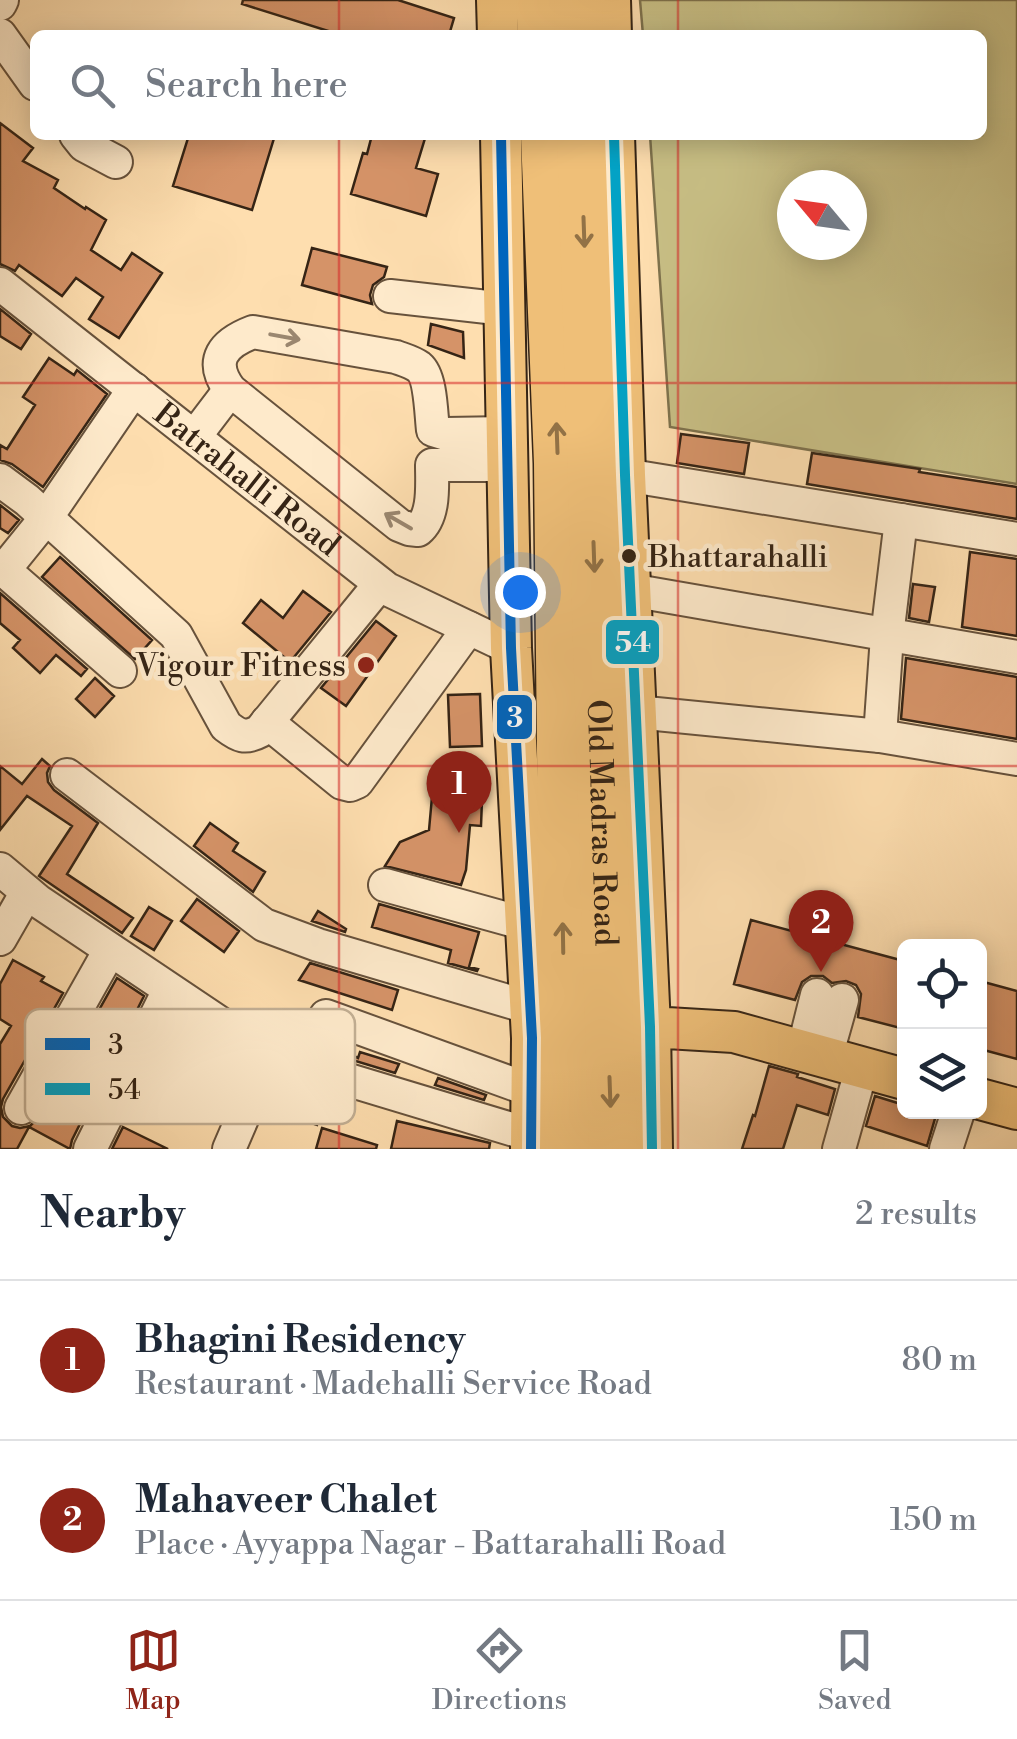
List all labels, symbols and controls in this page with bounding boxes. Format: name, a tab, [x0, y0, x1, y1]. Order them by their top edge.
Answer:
search box	[30, 30, 987, 140]
icon: search	[65, 58, 120, 113]
text: Search here	[145, 62, 348, 109]
north arrow	[777, 170, 867, 260]
one-way arrow	[575, 216, 594, 248]
one-way arrow	[268, 328, 301, 347]
street label: Batrahalli Road	[145, 394, 348, 565]
one-way arrow	[547, 423, 566, 455]
one-way arrow	[384, 511, 413, 531]
place label: Bhattarahalli	[647, 539, 828, 577]
one-way arrow	[584, 541, 603, 573]
marker: Bhattarahalli	[619, 546, 639, 566]
your location	[495, 567, 546, 618]
line badge: 54	[604, 618, 661, 666]
text: 54	[615, 626, 651, 661]
place label: Vigour Fitness	[135, 646, 346, 686]
marker: Vigour Fitness	[355, 654, 377, 676]
line badge: 3	[495, 693, 534, 741]
street label: Old Madras Road	[578, 699, 626, 947]
text: 3	[507, 701, 523, 736]
pin: 1	[426, 750, 492, 833]
pin: 2	[788, 890, 854, 972]
one-way arrow	[554, 923, 572, 956]
map controls	[897, 939, 987, 1119]
button: locate	[897, 939, 987, 1029]
legend	[25, 1009, 355, 1124]
text: 3	[108, 1028, 123, 1063]
button: layers	[897, 1029, 987, 1119]
text: 54	[108, 1073, 141, 1108]
one-way arrow	[601, 1076, 620, 1108]
text: Nearby	[40, 1188, 185, 1241]
text: 2 results	[855, 1194, 977, 1234]
text: Bhagini Residency	[135, 1317, 466, 1364]
text: 1	[65, 1340, 80, 1380]
text: 80 m	[902, 1340, 977, 1380]
text: Restaurant · Madehalli Service Road	[135, 1364, 652, 1404]
text: Mahaveer Chalet	[135, 1477, 437, 1524]
text: 2	[62, 1500, 83, 1540]
text: 150 m	[890, 1500, 977, 1540]
text: Place · Ayyappa Nagar - Battarahalli Road	[135, 1524, 726, 1564]
tab: Map	[126, 1623, 181, 1718]
tab: Directions	[432, 1623, 567, 1718]
tab: Saved	[818, 1623, 891, 1718]

